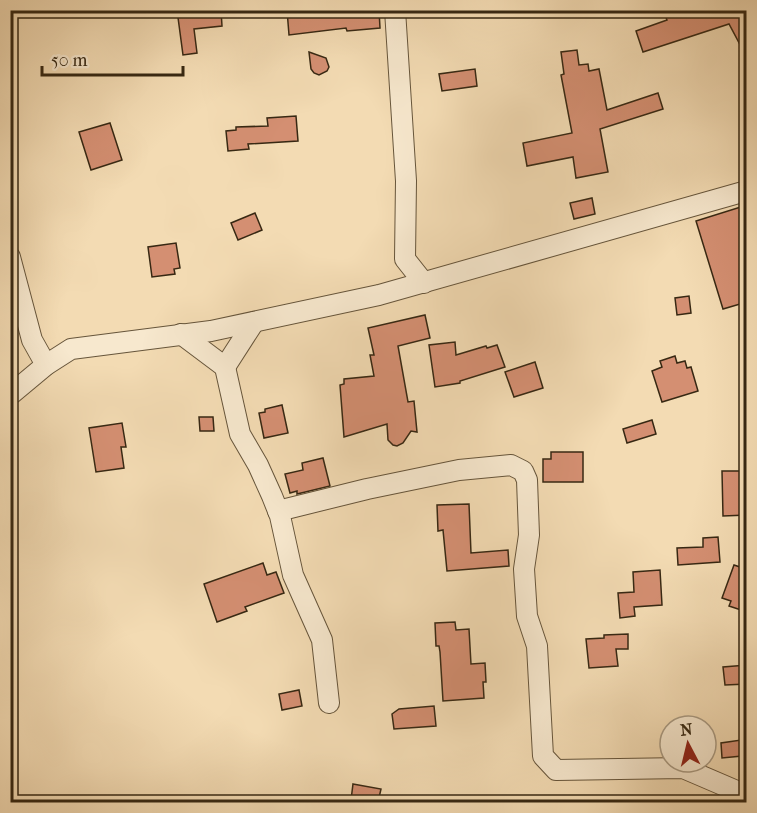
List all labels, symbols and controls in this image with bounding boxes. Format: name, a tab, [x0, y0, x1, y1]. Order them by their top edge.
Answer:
scale bar	[42, 39, 183, 77]
text: 50 m	[51, 50, 88, 71]
north arrow	[658, 714, 718, 774]
text: N	[679, 719, 694, 740]

